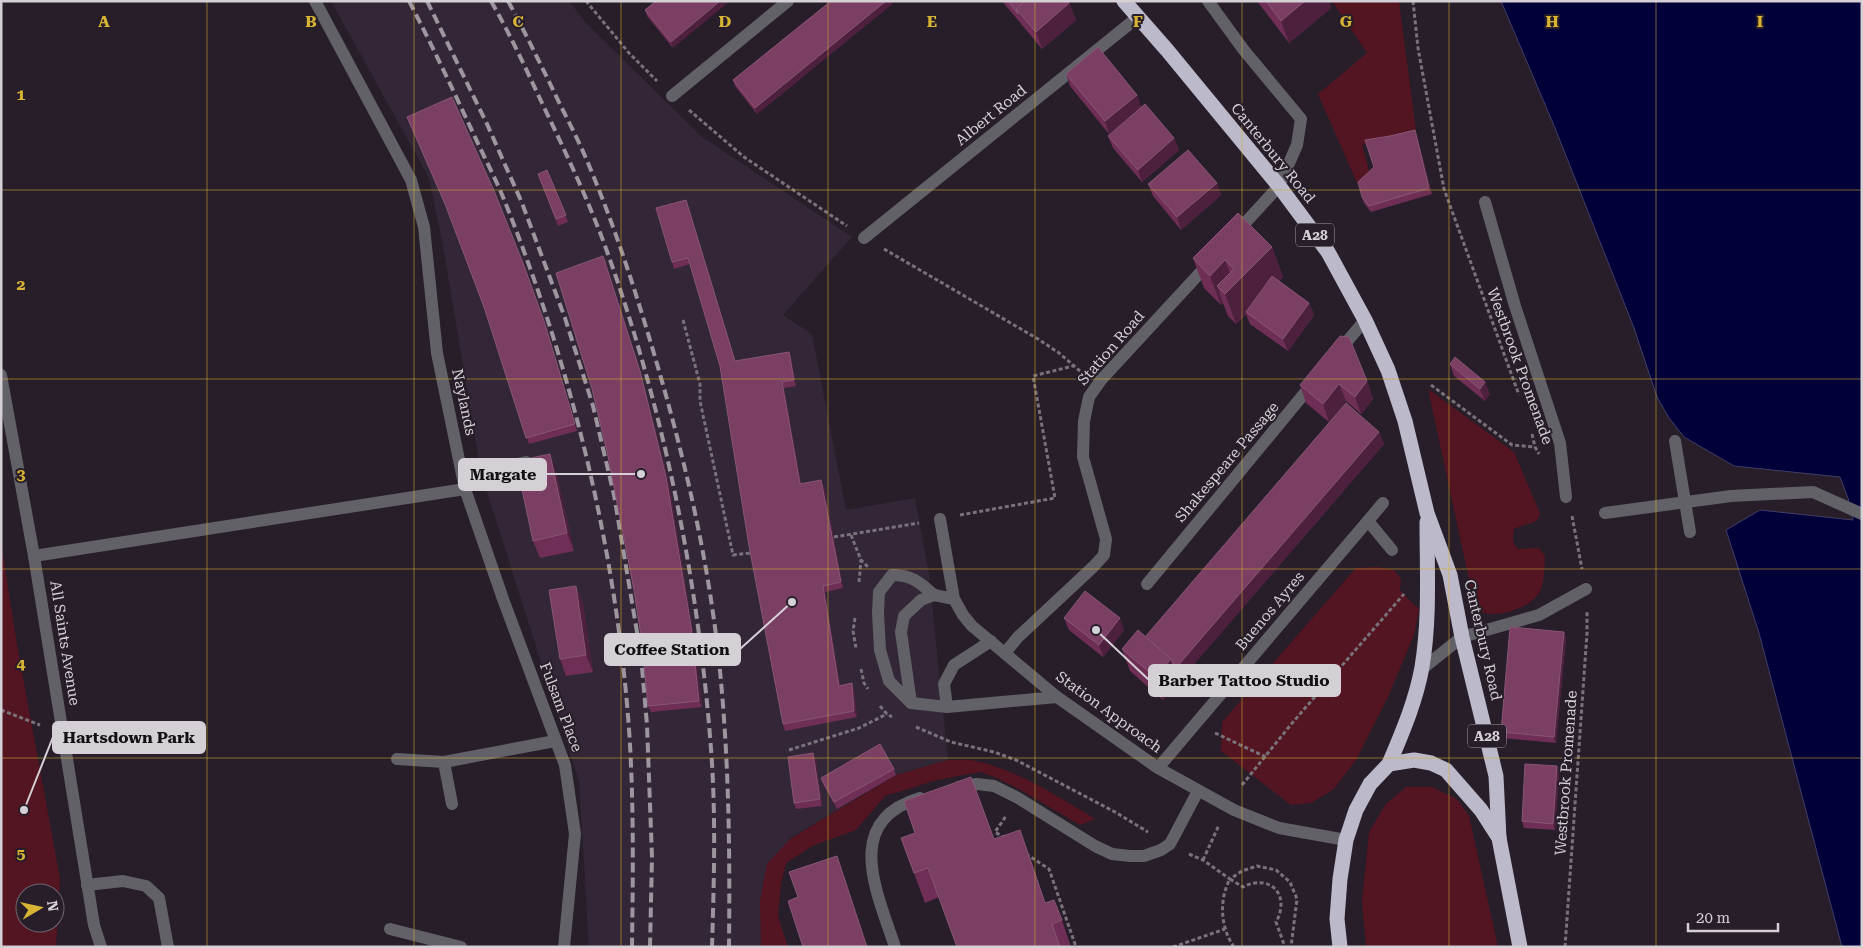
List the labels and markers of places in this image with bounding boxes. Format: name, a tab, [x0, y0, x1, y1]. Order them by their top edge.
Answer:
callout: Margate	[459, 459, 546, 490]
callout: Coffee Station	[605, 634, 740, 665]
callout: Barber Tattoo Studio	[1149, 665, 1340, 696]
callout: Hartsdown Park	[53, 722, 205, 753]

